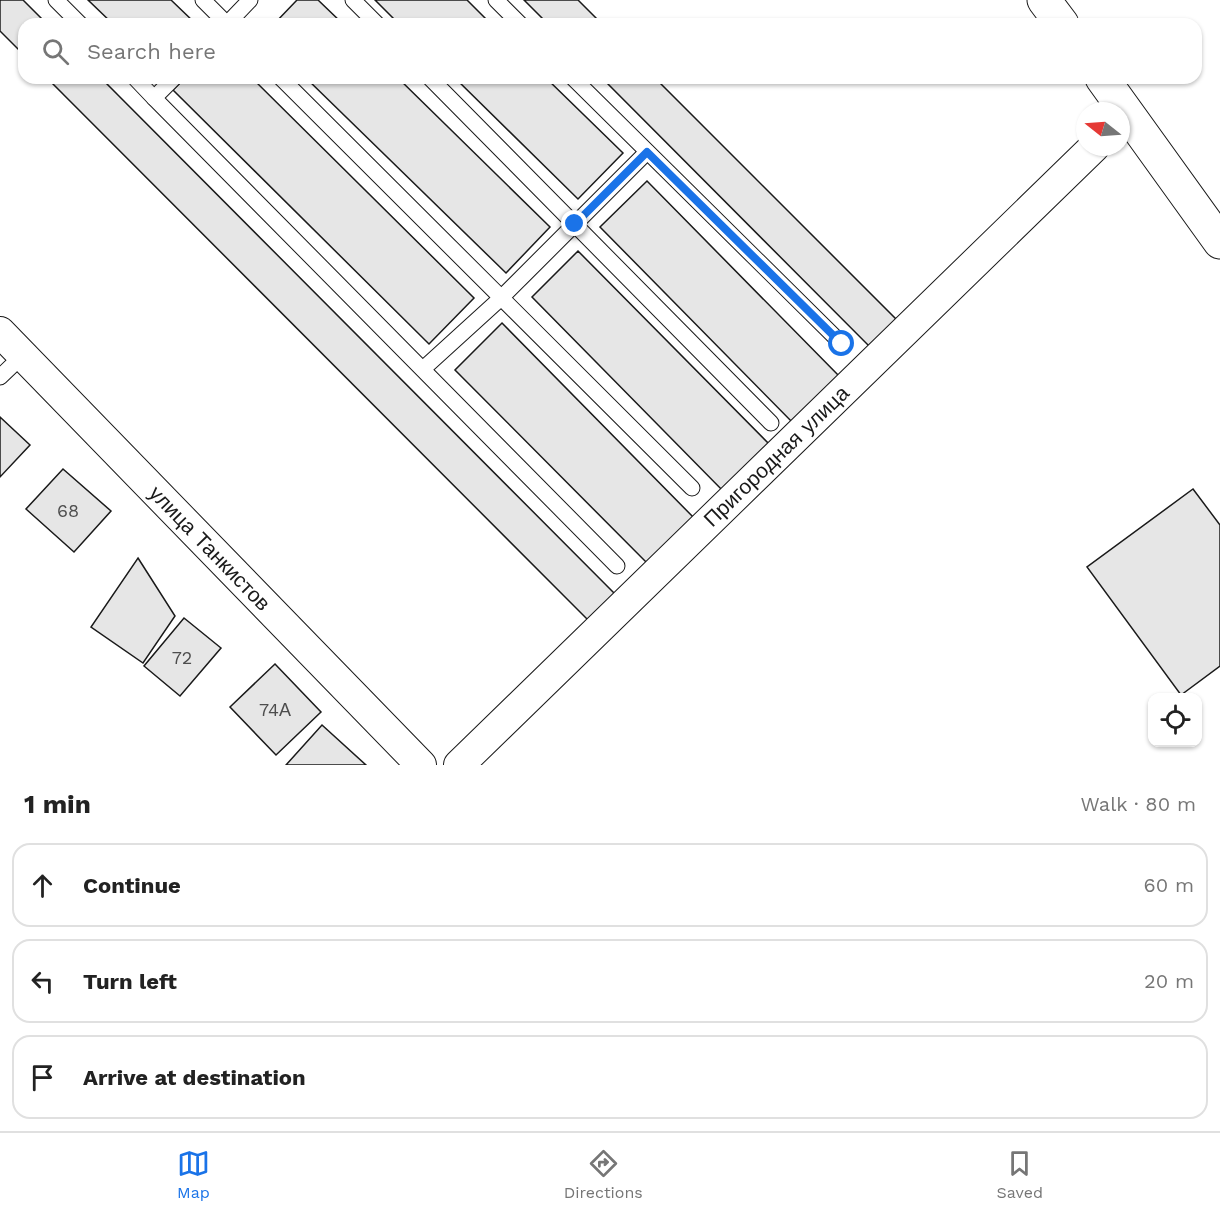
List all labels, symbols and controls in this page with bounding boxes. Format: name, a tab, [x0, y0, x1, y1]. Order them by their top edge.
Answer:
search box	[18, 18, 1202, 84]
icon: search	[39, 35, 72, 68]
text: Search here	[87, 39, 216, 64]
north arrow	[1076, 102, 1130, 156]
route end	[561, 210, 587, 236]
route start	[828, 330, 854, 356]
street label: Пригородная улица	[698, 380, 854, 532]
street label: улица Танкистов	[144, 480, 276, 616]
house number: 68	[57, 500, 79, 521]
house number: 72	[172, 647, 192, 668]
map controls	[1148, 693, 1202, 747]
button: locate	[1148, 693, 1202, 747]
house number: 74А	[259, 699, 291, 720]
text: 1 min	[24, 789, 91, 819]
text: Walk · 80 m	[1080, 792, 1196, 816]
icon: ahead	[26, 869, 59, 902]
text: Continue	[83, 873, 181, 898]
text: 60 m	[1144, 873, 1194, 897]
icon: left	[26, 965, 59, 998]
text: Turn left	[83, 969, 177, 994]
text: 20 m	[1144, 969, 1194, 993]
icon: arrive	[26, 1061, 59, 1094]
text: Arrive at destination	[83, 1065, 306, 1090]
tab: Map	[177, 1147, 210, 1202]
tab: Directions	[564, 1147, 643, 1202]
tab: Saved	[997, 1147, 1043, 1202]

